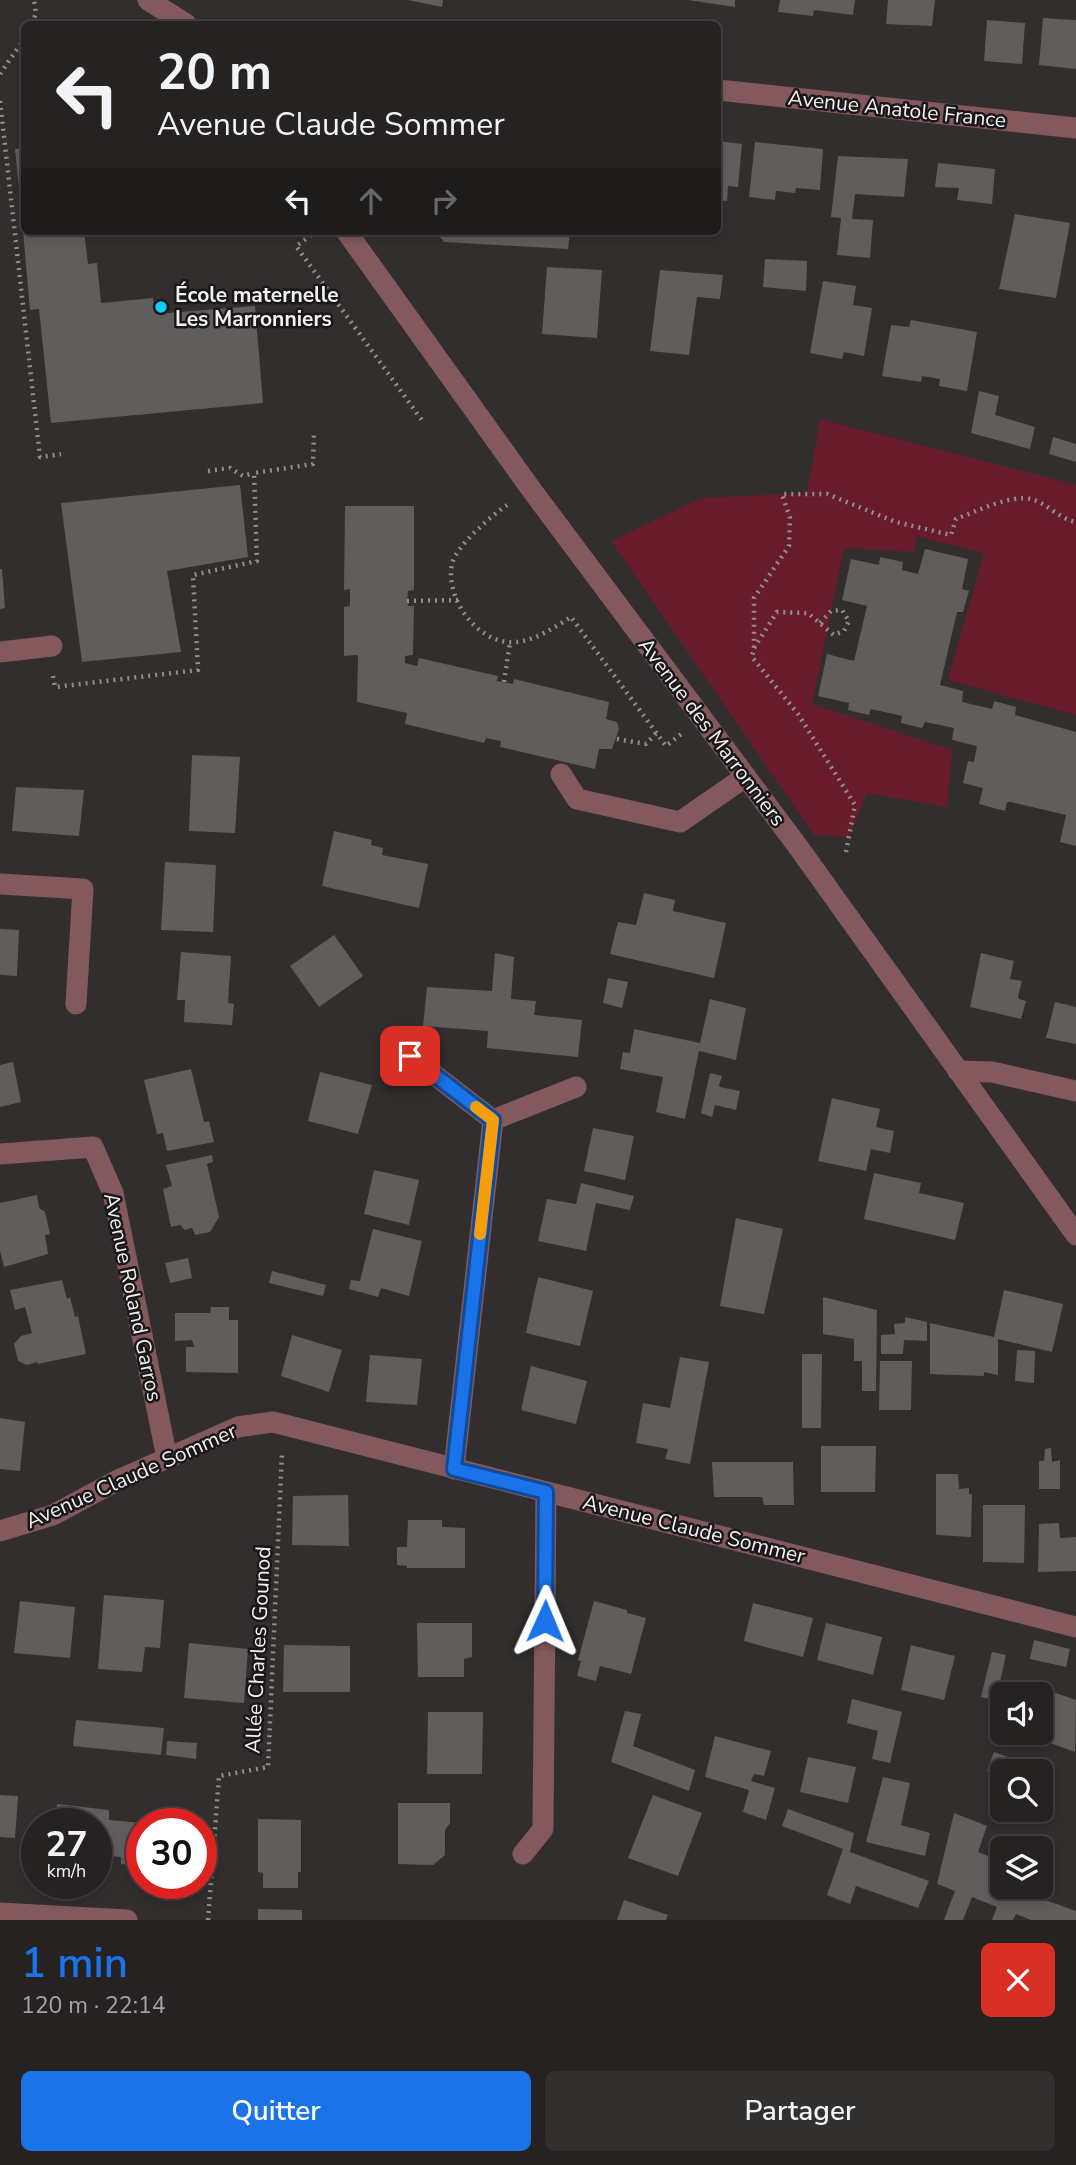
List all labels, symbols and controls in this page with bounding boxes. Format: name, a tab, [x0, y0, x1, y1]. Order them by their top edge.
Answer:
text: 20 m	[157, 39, 272, 106]
icon: left	[42, 49, 133, 140]
street label: Avenue Anatole France	[786, 84, 1008, 134]
text: Avenue Claude Sommer	[157, 103, 505, 146]
icon: left	[279, 182, 317, 220]
icon: ahead	[352, 182, 390, 220]
icon: right	[425, 182, 463, 220]
place label: École maternelle Les Marronniers	[175, 281, 339, 333]
marker: École maternelle Les Marronniers	[153, 299, 169, 315]
street label: Avenue des Marronniers	[632, 632, 792, 832]
pin	[380, 1026, 440, 1086]
icon: arrive	[391, 1037, 429, 1075]
street label: Avenue Roland Garros	[97, 1190, 169, 1404]
street label: Avenue Claude Sommer	[21, 1417, 241, 1535]
street label: Avenue Claude Sommer	[580, 1488, 809, 1570]
street label: Allée Charles Gounod	[239, 1546, 277, 1754]
position arrow	[508, 1584, 582, 1658]
map controls	[990, 1682, 1053, 1899]
button: sound	[990, 1682, 1053, 1745]
button: search	[990, 1759, 1053, 1822]
speed limit sign: 30	[126, 1808, 217, 1899]
text: 27	[45, 1821, 88, 1868]
button: layers	[990, 1836, 1053, 1899]
text: km/h	[47, 1859, 86, 1883]
text: 1 min	[21, 1935, 128, 1992]
button: close	[981, 1943, 1055, 2017]
text: 120 m · 22:14	[21, 1990, 166, 2021]
button: Quitter	[21, 2071, 531, 2151]
button: Partager	[545, 2071, 1055, 2151]

